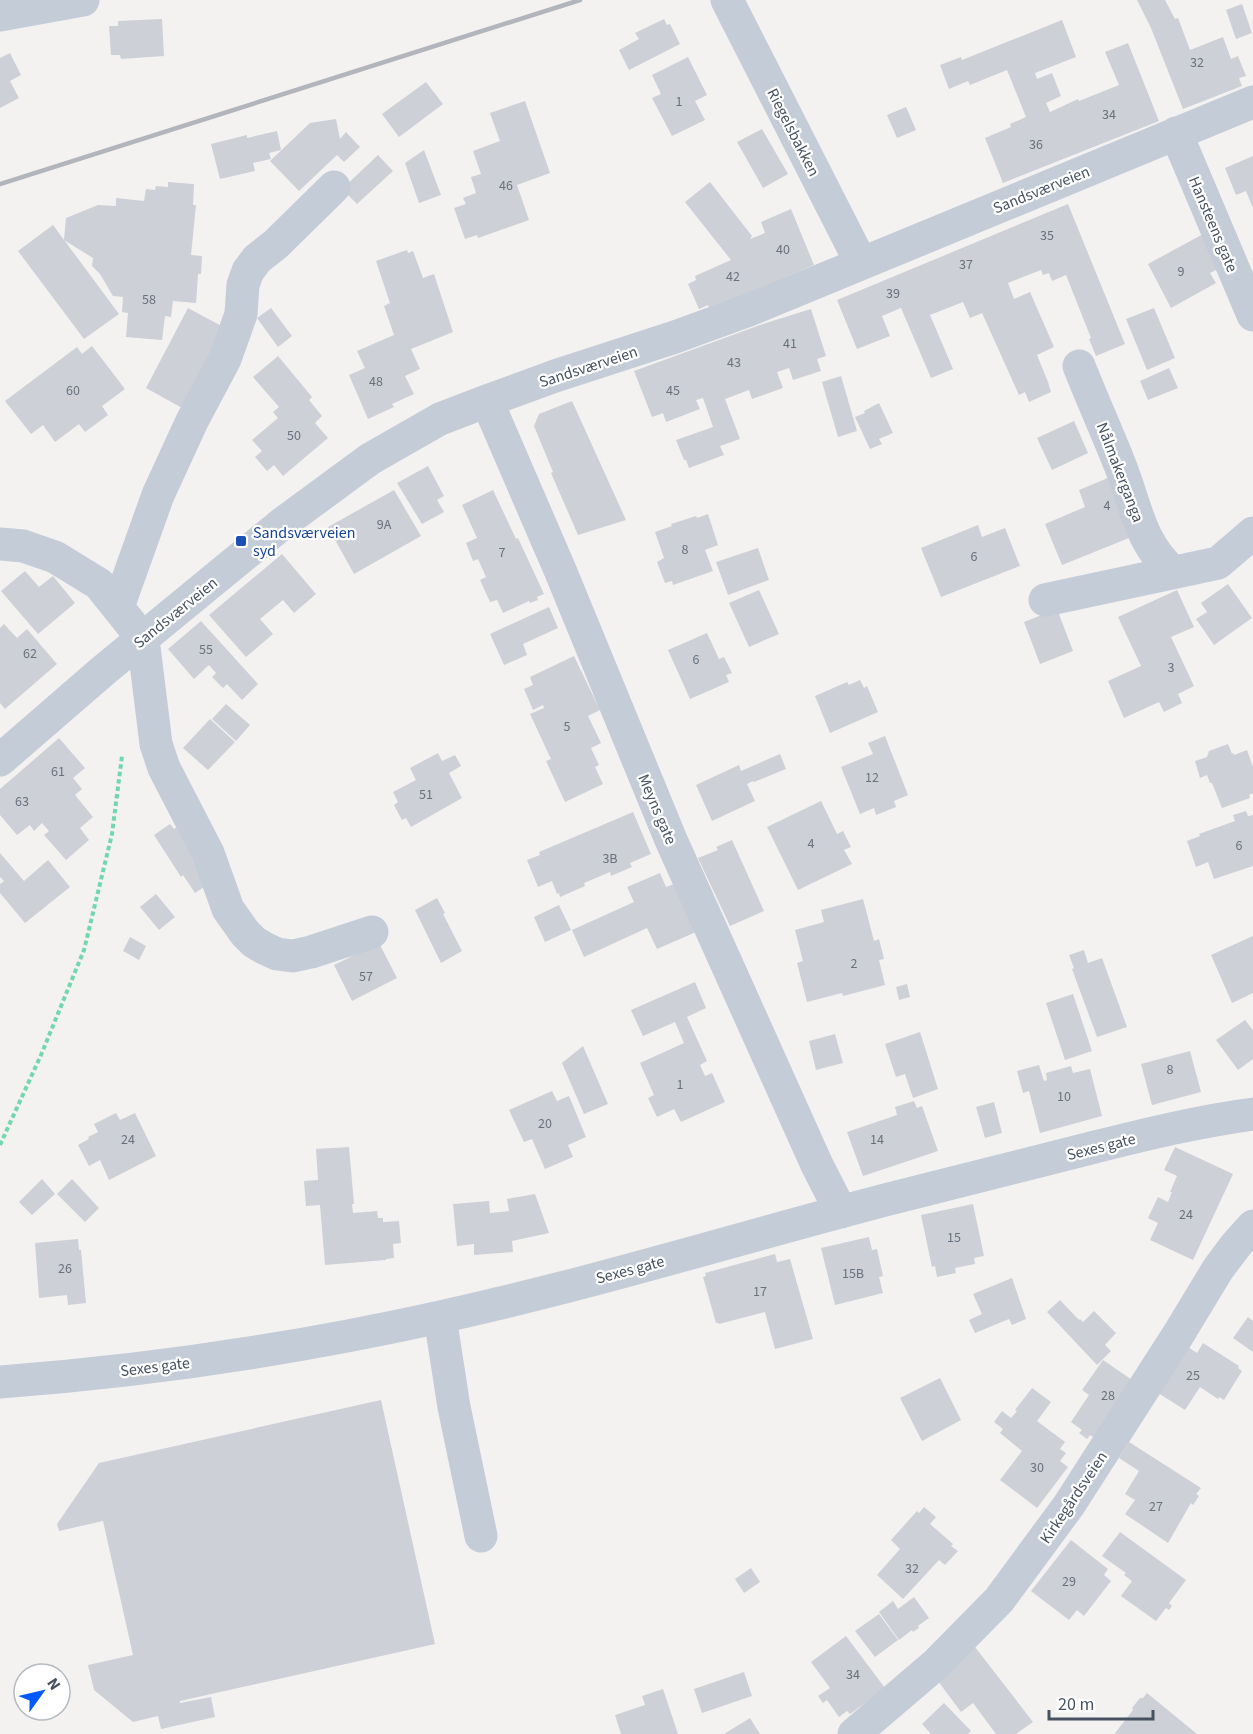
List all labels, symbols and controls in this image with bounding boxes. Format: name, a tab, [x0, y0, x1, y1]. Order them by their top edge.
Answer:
house number: 32	[1190, 53, 1204, 73]
street label: Riegelsbakken	[761, 85, 825, 180]
house number: 1	[676, 92, 683, 112]
house number: 34	[1102, 105, 1116, 125]
house number: 36	[1029, 135, 1043, 155]
street label: Sandsværveien	[990, 161, 1093, 219]
street label: Hansteens gate	[1183, 173, 1243, 276]
house number: 46	[499, 176, 513, 196]
house number: 35	[1040, 226, 1054, 246]
house number: 40	[776, 240, 790, 260]
house number: 37	[959, 255, 973, 275]
house number: 9	[1178, 262, 1185, 282]
house number: 42	[726, 267, 740, 287]
house number: 39	[886, 284, 900, 304]
house number: 58	[142, 290, 156, 310]
house number: 41	[783, 334, 797, 354]
street label: Sandsværveien	[536, 341, 640, 393]
house number: 43	[727, 353, 741, 373]
house number: 48	[369, 372, 383, 392]
house number: 60	[66, 381, 80, 401]
house number: 45	[666, 381, 680, 401]
street label: Nålmakerganga	[1091, 419, 1149, 525]
house number: 50	[287, 426, 301, 446]
house number: 4	[1104, 496, 1111, 516]
house number: 9A	[377, 515, 392, 535]
place label: Sandsværveien syd	[253, 522, 355, 562]
marker: Sandsværveien syd	[234, 534, 248, 548]
house number: 8	[682, 540, 689, 560]
house number: 7	[499, 543, 506, 563]
house number: 6	[971, 547, 978, 567]
street label: Sandsværveien	[129, 572, 222, 654]
house number: 55	[199, 640, 213, 660]
house number: 62	[23, 644, 37, 664]
house number: 6	[693, 650, 700, 670]
house number: 3	[1168, 658, 1175, 678]
house number: 5	[564, 717, 571, 737]
house number: 61	[51, 762, 65, 782]
house number: 12	[865, 768, 879, 788]
street label: Meyns gate	[632, 771, 682, 848]
house number: 51	[419, 785, 433, 805]
house number: 63	[15, 792, 29, 812]
house number: 4	[808, 834, 815, 854]
house number: 6	[1236, 836, 1243, 856]
house number: 3B	[602, 849, 618, 869]
house number: 2	[851, 954, 858, 974]
house number: 57	[359, 967, 373, 987]
house number: 8	[1167, 1060, 1174, 1080]
house number: 1	[677, 1075, 684, 1095]
house number: 10	[1057, 1087, 1071, 1107]
house number: 20	[538, 1114, 552, 1134]
street label: Sexes gate	[1065, 1128, 1138, 1166]
house number: 24	[121, 1130, 135, 1150]
house number: 14	[870, 1130, 884, 1150]
house number: 24	[1179, 1205, 1193, 1225]
house number: 15	[947, 1228, 961, 1248]
street label: Sexes gate	[594, 1250, 667, 1290]
house number: 26	[58, 1259, 72, 1279]
house number: 15B	[842, 1264, 864, 1284]
house number: 17	[753, 1282, 767, 1302]
street label: Sexes gate	[119, 1352, 191, 1382]
house number: 25	[1186, 1366, 1200, 1386]
house number: 28	[1101, 1386, 1115, 1406]
street label: Kirkegårdsveien	[1035, 1447, 1113, 1548]
house number: 30	[1030, 1458, 1044, 1478]
house number: 27	[1149, 1497, 1163, 1517]
house number: 32	[905, 1559, 919, 1579]
house number: 29	[1062, 1572, 1076, 1592]
north arrow	[12, 1662, 72, 1722]
house number: 34	[846, 1665, 860, 1685]
text: N	[42, 1674, 66, 1695]
scale bar	[1049, 1683, 1152, 1721]
text: 20 m	[1058, 1692, 1094, 1717]

